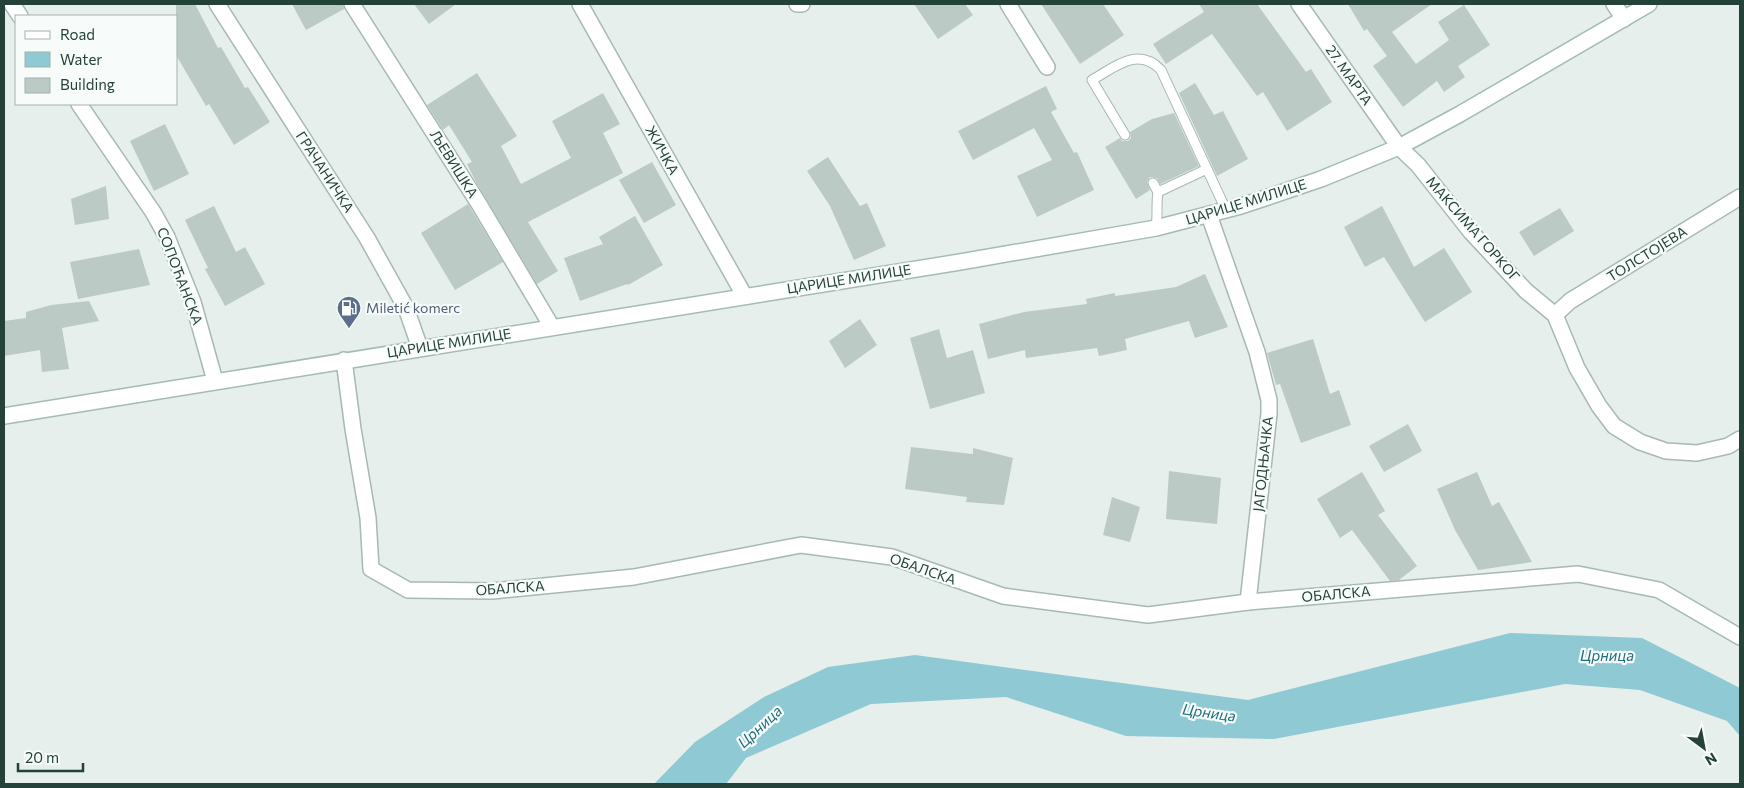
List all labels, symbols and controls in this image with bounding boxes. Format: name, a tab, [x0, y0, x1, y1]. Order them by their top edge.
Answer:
legend	[15, 15, 178, 105]
text: Road	[60, 25, 95, 43]
street label: 27. МАРТА	[1323, 41, 1376, 108]
text: Water	[60, 50, 102, 68]
text: Building	[60, 75, 115, 93]
street label: ЖИЧКА	[642, 122, 683, 178]
street label: ЉЕВИШКА	[427, 127, 482, 201]
street label: ГРАЧАНИЧКА	[293, 128, 358, 216]
street label: МАКСИМА ГОРКОГ	[1423, 173, 1524, 285]
street label: ЦАРИЦЕ МИЛИЦЕ	[1183, 175, 1308, 228]
street label: ТОЛСТОЈЕВА	[1604, 222, 1690, 285]
street label: СОПОЋАНСКА	[154, 225, 207, 327]
street label: ЦАРИЦЕ МИЛИЦЕ	[786, 260, 912, 297]
fuel station icon: Miletić komerc	[336, 295, 362, 329]
place label: Miletić komerc	[366, 299, 460, 316]
street label: ЦАРИЦЕ МИЛИЦЕ	[386, 324, 512, 361]
street label: ЈАГОДЊАЧКА	[1249, 415, 1276, 513]
street label: ОБАЛСКА	[888, 549, 959, 588]
street label: ОБАЛСКА	[475, 577, 545, 598]
street label: ОБАЛСКА	[1301, 582, 1371, 605]
water label: Црница	[1580, 646, 1634, 664]
water label: Црница	[1181, 699, 1237, 725]
water label: Црница	[733, 701, 785, 751]
north arrow	[1679, 723, 1729, 773]
scale bar	[18, 740, 82, 772]
text: 20 m	[25, 748, 59, 766]
text: N	[1702, 749, 1720, 769]

